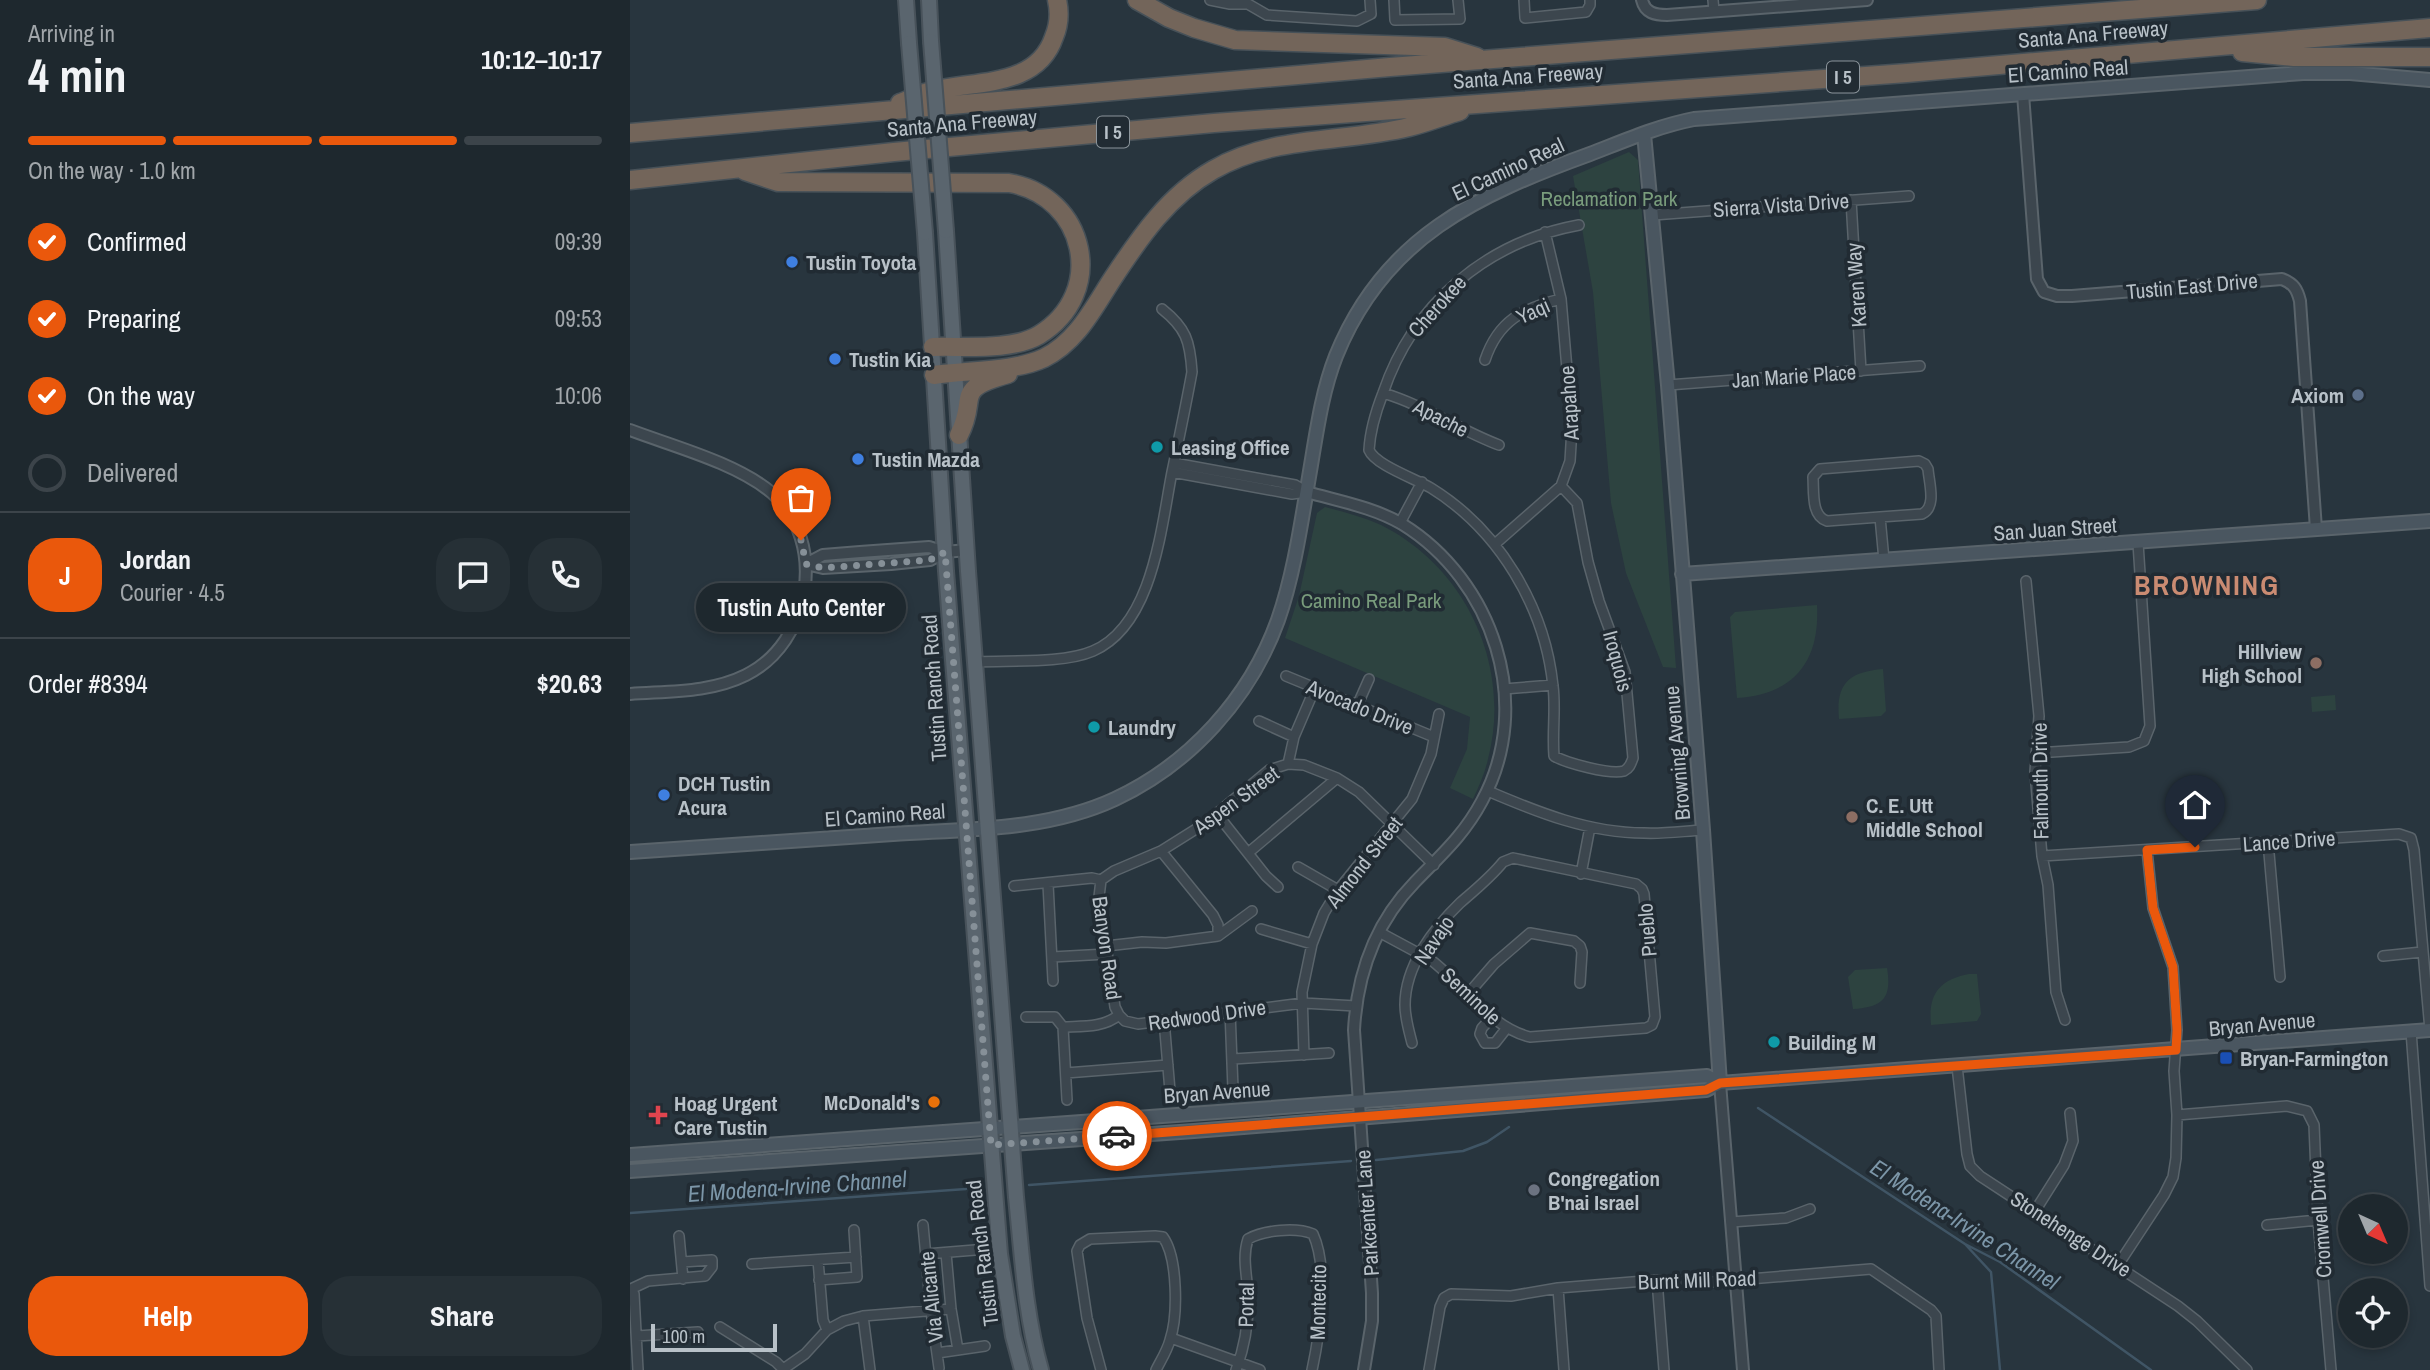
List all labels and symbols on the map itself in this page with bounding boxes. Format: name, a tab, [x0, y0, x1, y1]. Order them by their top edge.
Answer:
street label: Santa Ana Freeway	[2017, 13, 2170, 55]
street label: El Camino Real	[2007, 52, 2129, 90]
street label: Santa Ana Freeway	[1452, 56, 1604, 96]
road number: I 5	[1827, 61, 1859, 92]
street label: Santa Ana Freeway	[886, 102, 1039, 144]
road number: I 5	[1097, 116, 1129, 148]
street label: El Camino Real	[1447, 130, 1569, 208]
park label: Reclamation Park	[1541, 184, 1678, 213]
street label: Sierra Vista Drive	[1712, 186, 1850, 224]
street label: Karen Way	[1839, 241, 1873, 328]
place label: Tustin Toyota	[806, 248, 917, 277]
marker: Tustin Toyota	[784, 254, 800, 270]
street label: Tustin East Drive	[2125, 266, 2259, 306]
street label: Cherokee	[1401, 269, 1473, 343]
street label: Yaqi	[1511, 291, 1555, 331]
place label: Tustin Kia	[849, 345, 931, 374]
marker: Tustin Kia	[827, 351, 843, 367]
street label: Jan Marie Place	[1731, 357, 1857, 395]
street label: Arapahoe	[1552, 365, 1586, 442]
place label: Axiom	[2291, 381, 2344, 410]
marker: Axiom	[2350, 387, 2366, 403]
street label: Apache	[1408, 391, 1474, 444]
place label: Leasing Office	[1171, 433, 1290, 462]
marker: Leasing Office	[1149, 439, 1165, 455]
place label: Tustin Mazda	[872, 445, 980, 474]
marker: Tustin Mazda	[850, 451, 866, 467]
pin	[771, 468, 831, 540]
street label: San Juan Street	[1992, 510, 2118, 548]
district label: BROWNING	[2134, 566, 2280, 604]
callout: Tustin Auto Center	[696, 582, 906, 631]
park label: Camino Real Park	[1301, 586, 1442, 615]
street label: Tustin Ranch Road	[914, 614, 954, 762]
street label: Iroquois	[1596, 627, 1640, 695]
place label: Hillview High School	[2202, 637, 2303, 690]
marker: Hillview High School	[2308, 655, 2324, 671]
street label: Avocado Drive	[1301, 672, 1418, 742]
street label: Browning Avenue	[1657, 685, 1697, 821]
place label: Laundry	[1108, 713, 1176, 742]
marker: Laundry	[1086, 719, 1102, 735]
street label: Falmouth Drive	[2024, 722, 2056, 840]
street label: Aspen Street	[1186, 759, 1285, 842]
place label: DCH Tustin Acura	[678, 769, 770, 822]
pin	[2165, 775, 2225, 847]
marker: DCH Tustin Acura	[656, 787, 672, 803]
place label: C. E. Utt Middle School	[1866, 791, 1983, 844]
street label: El Camino Real	[824, 796, 946, 834]
marker: C. E. Utt Middle School	[1844, 809, 1860, 825]
street label: Almond Street	[1318, 810, 1409, 915]
street label: Lance Drive	[2242, 823, 2336, 859]
street label: Banyon Road	[1085, 894, 1129, 1002]
street label: Pueblo	[1630, 902, 1664, 958]
street label: Navajo	[1407, 910, 1461, 970]
street label: Seminole	[1435, 961, 1507, 1031]
street label: Redwood Drive	[1146, 992, 1268, 1038]
street label: Bryan Avenue	[2207, 1005, 2317, 1043]
place label: Building M	[1788, 1028, 1876, 1057]
marker: Building M	[1766, 1034, 1782, 1050]
place label: Bryan-Farmington	[2240, 1044, 2388, 1073]
marker: Bryan-Farmington	[2218, 1050, 2234, 1066]
street label: Bryan Avenue	[1163, 1074, 1271, 1110]
place label: McDonald's	[824, 1088, 920, 1117]
place label: Hoag Urgent Care Tustin	[674, 1089, 778, 1142]
marker: McDonald's	[926, 1094, 942, 1110]
courier	[1082, 1101, 1152, 1171]
marker: Hoag Urgent Care Tustin	[648, 1105, 668, 1125]
street label: Parkcenter Lane	[1348, 1149, 1386, 1277]
water label: El Modena-Irvine Channel	[1865, 1151, 2066, 1297]
street label: Cromwell Drive	[2301, 1159, 2339, 1279]
water label: El Modena-Irvine Channel	[687, 1163, 908, 1209]
place label: Congregation B'nai Israel	[1548, 1164, 1660, 1217]
street label: Tustin Ranch Road	[959, 1178, 1005, 1328]
marker: Congregation B'nai Israel	[1526, 1182, 1542, 1198]
street label: Stonehenge Drive	[2005, 1184, 2137, 1284]
north arrow	[2338, 1194, 2408, 1264]
street label: Via Alicante	[912, 1250, 950, 1344]
street label: Burnt Mill Road	[1637, 1263, 1757, 1297]
street label: Montecito	[1303, 1264, 1333, 1340]
street label: Portal	[1231, 1282, 1261, 1328]
scale bar	[651, 1321, 777, 1353]

